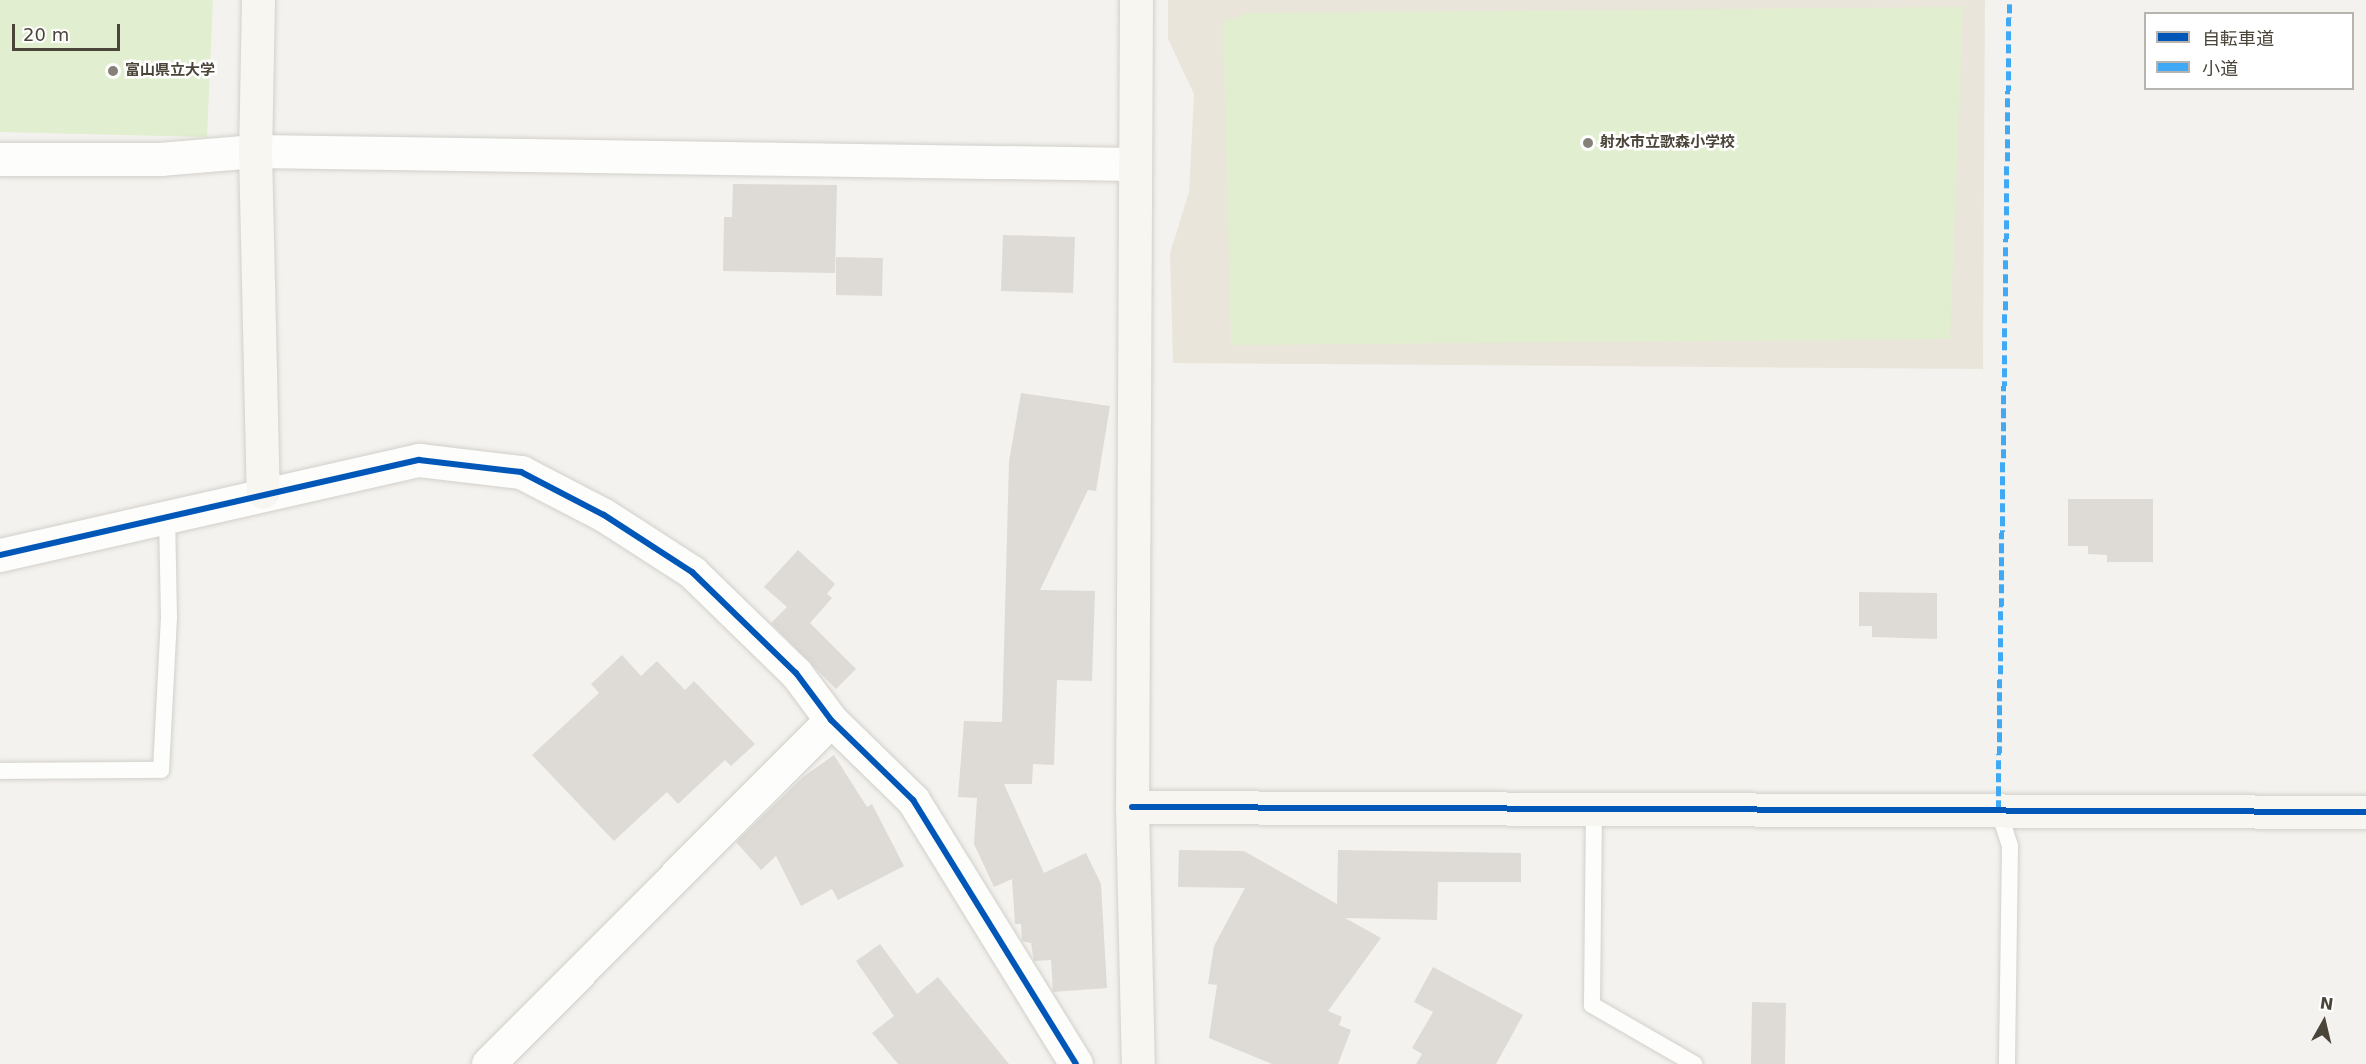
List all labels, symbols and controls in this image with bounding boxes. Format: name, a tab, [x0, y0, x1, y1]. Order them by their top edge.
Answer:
scale bar	[15, 12, 123, 50]
legend	[2144, 12, 2354, 90]
text: 20 m	[23, 24, 69, 45]
text: 自転車道	[2202, 28, 2274, 49]
text: 小道	[2202, 58, 2238, 79]
place label: 富山県立大学	[125, 62, 215, 80]
marker: 富山県立大学	[106, 64, 120, 78]
place label: 射水市立歌森小学校	[1600, 134, 1735, 152]
marker: 射水市立歌森小学校	[1581, 136, 1595, 150]
north arrow	[2294, 992, 2354, 1052]
text: N	[2319, 993, 2335, 1014]

